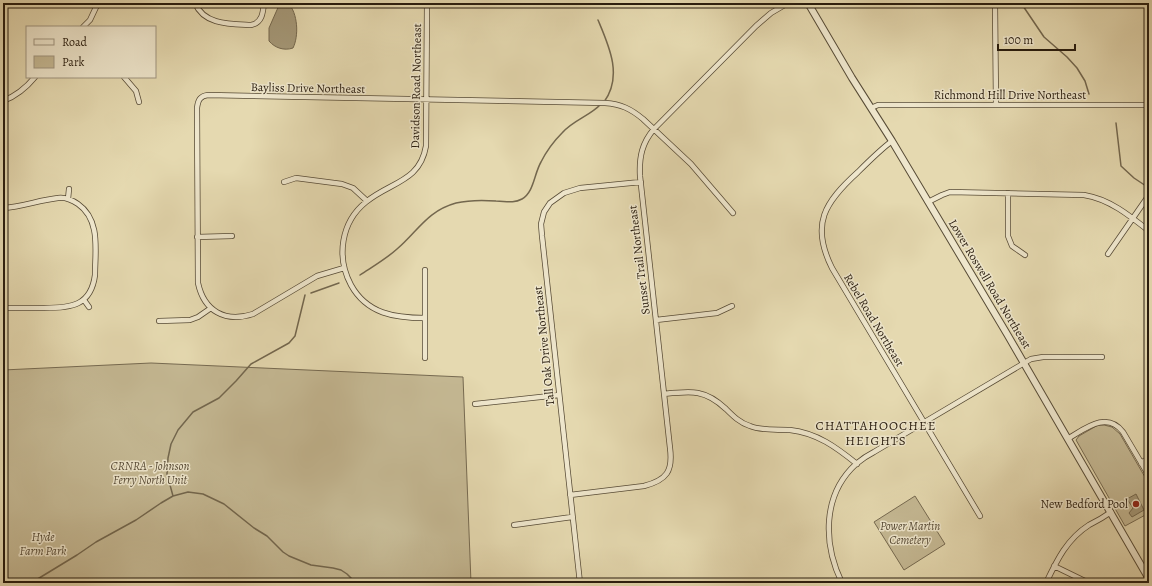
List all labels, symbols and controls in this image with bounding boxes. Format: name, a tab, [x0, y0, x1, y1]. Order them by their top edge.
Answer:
street label: Davidson Road Northeast	[407, 23, 425, 149]
legend	[26, 26, 156, 78]
scale bar	[998, 26, 1075, 52]
text: 100 m	[1004, 32, 1033, 48]
text: Road	[62, 34, 88, 50]
text: Park	[62, 54, 85, 70]
street label: Bayliss Drive Northeast	[251, 79, 365, 97]
street label: Richmond Hill Drive Northeast	[934, 87, 1086, 103]
street label: Sunset Trail Northeast	[624, 204, 654, 316]
street label: Lower Roswell Road Northeast	[945, 216, 1035, 352]
street label: Rebel Road Northeast	[840, 271, 908, 369]
street label: Tall Oak Drive Northeast	[530, 285, 558, 407]
district label: CHATTAHOOCHEE HEIGHTS	[816, 417, 936, 449]
park label: CRNRA - Johnson Ferry North Unit	[111, 458, 189, 488]
place label: New Bedford Pool	[1041, 496, 1128, 512]
marker: New Bedford Pool	[1131, 499, 1141, 509]
park label: Power Martin Cemetery	[880, 518, 940, 548]
park label: Hyde Farm Park	[20, 529, 67, 559]

